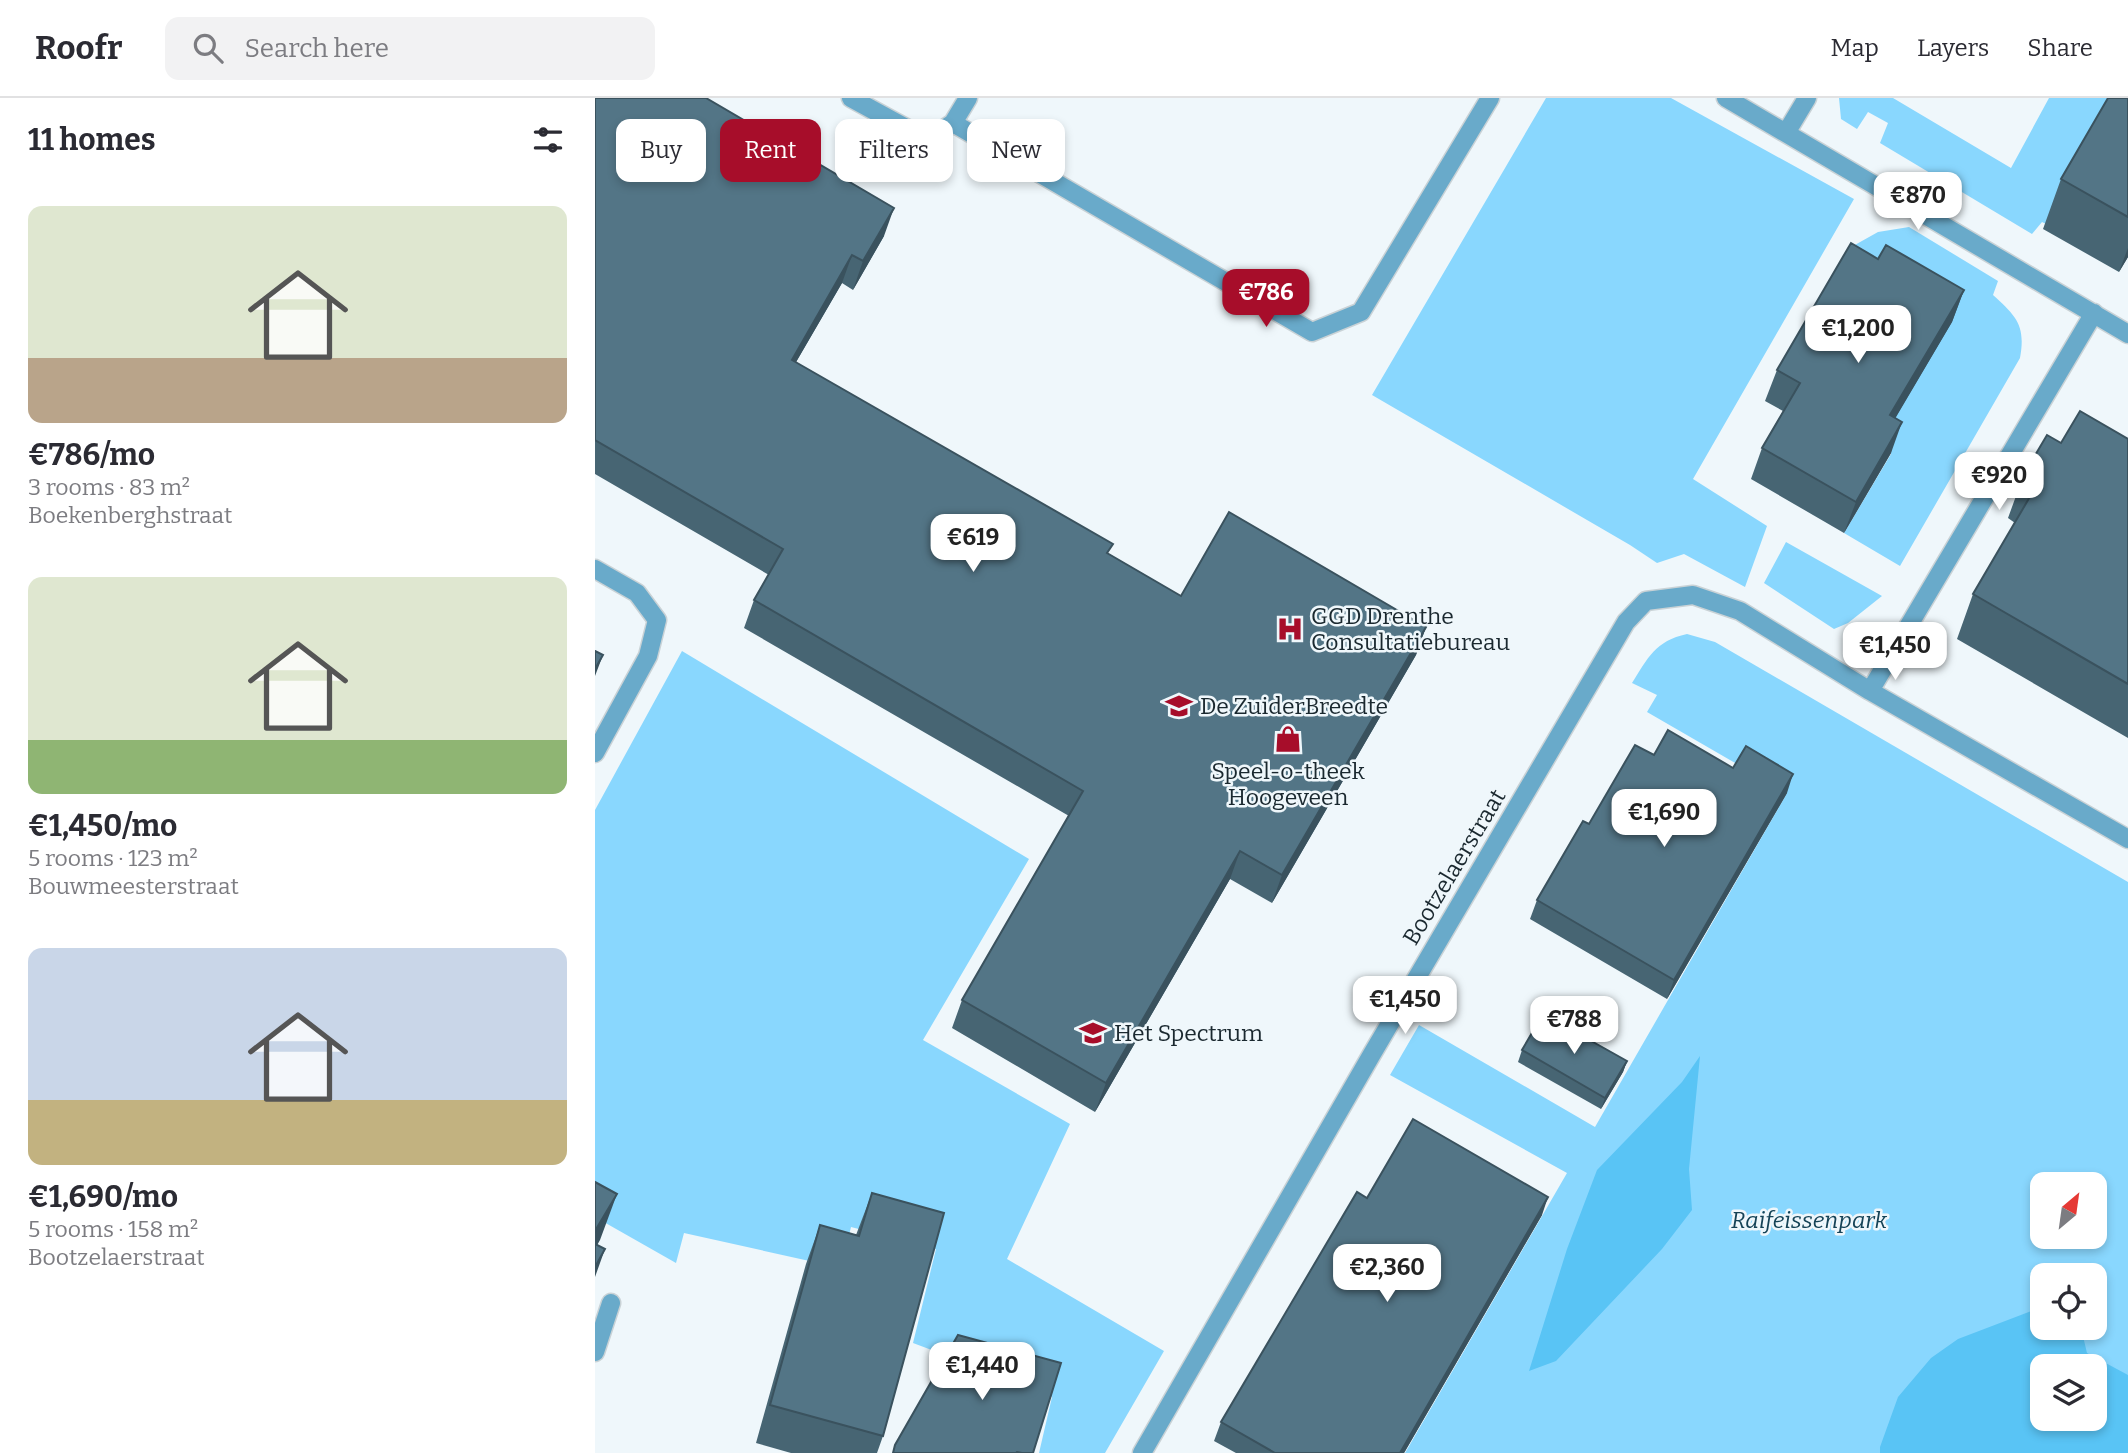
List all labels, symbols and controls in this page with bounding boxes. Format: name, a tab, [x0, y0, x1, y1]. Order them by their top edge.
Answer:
search box	[165, 17, 655, 80]
text: Roofr	[35, 28, 123, 68]
icon: search	[189, 29, 227, 67]
text: Search here	[245, 33, 389, 64]
text: Map	[1831, 34, 1879, 62]
text: Layers	[1917, 34, 1989, 62]
text: Share	[2027, 34, 2093, 62]
chip: Buy	[616, 119, 706, 182]
chip: Rent	[720, 119, 821, 182]
chip: Filters	[835, 119, 953, 182]
chip: New	[967, 119, 1065, 182]
icon: filters	[529, 121, 567, 159]
text: 11 homes	[28, 122, 156, 158]
pin: €870	[1877, 172, 1959, 232]
text: €870	[1890, 181, 1946, 209]
icon: home	[235, 252, 361, 378]
pin: €786	[1225, 270, 1307, 329]
text: €786	[1238, 278, 1294, 306]
pin: €1,200	[1801, 306, 1915, 365]
text: €1,200	[1821, 314, 1895, 342]
text: €786/mo	[28, 437, 155, 473]
pin: €920	[1958, 452, 2040, 512]
text: €920	[1971, 461, 2027, 489]
text: 3 rooms · 83 m²	[28, 473, 190, 501]
text: Boekenberghstraat	[28, 501, 232, 529]
pin: €619	[932, 514, 1014, 574]
text: €619	[947, 523, 999, 551]
place label: GGD Drenthe Consultatiebureau	[1311, 602, 1510, 656]
hospital icon: GGD Drenthe Consultatiebureau	[1275, 614, 1305, 644]
pin: €1,450	[1838, 622, 1952, 682]
icon: home	[235, 623, 361, 749]
text: €1,450	[1859, 631, 1931, 659]
school or university icon: De ZuiderBreedte	[1164, 691, 1194, 721]
place label: De ZuiderBreedte	[1200, 692, 1388, 720]
shop icon: Speel-o-theek Hoogeveen	[1273, 724, 1303, 754]
place label: Speel-o-theek Hoogeveen	[1211, 757, 1365, 811]
street label: Bootzelaerstraat	[1397, 784, 1511, 950]
pin: €1,690	[1607, 790, 1721, 849]
text: €1,690	[1628, 798, 1700, 826]
text: €1,450/mo	[28, 808, 177, 844]
text: 5 rooms · 123 m²	[28, 844, 198, 872]
text: Bouwmeesterstraat	[28, 872, 239, 900]
pin: €1,450	[1348, 976, 1462, 1036]
text: €1,450	[1369, 985, 1441, 1013]
icon: home	[235, 994, 361, 1120]
pin: €788	[1533, 996, 1615, 1056]
text: €788	[1546, 1005, 1602, 1033]
school or university icon: Het Spectrum	[1078, 1018, 1108, 1048]
place label: Het Spectrum	[1114, 1019, 1263, 1047]
north arrow	[2030, 1172, 2107, 1250]
map controls	[2030, 1172, 2107, 1431]
text: €1,690/mo	[28, 1179, 178, 1215]
park label: Raifeissenpark	[1731, 1206, 1887, 1234]
text: 5 rooms · 158 m²	[28, 1215, 198, 1243]
text: Bootzelaerstraat	[28, 1243, 205, 1271]
pin: €2,360	[1330, 1244, 1444, 1304]
text: €2,360	[1349, 1253, 1425, 1281]
button: locate	[2030, 1263, 2107, 1340]
pin: €1,440	[925, 1342, 1039, 1402]
text: €1,440	[945, 1351, 1019, 1379]
button: layers	[2030, 1354, 2107, 1431]

